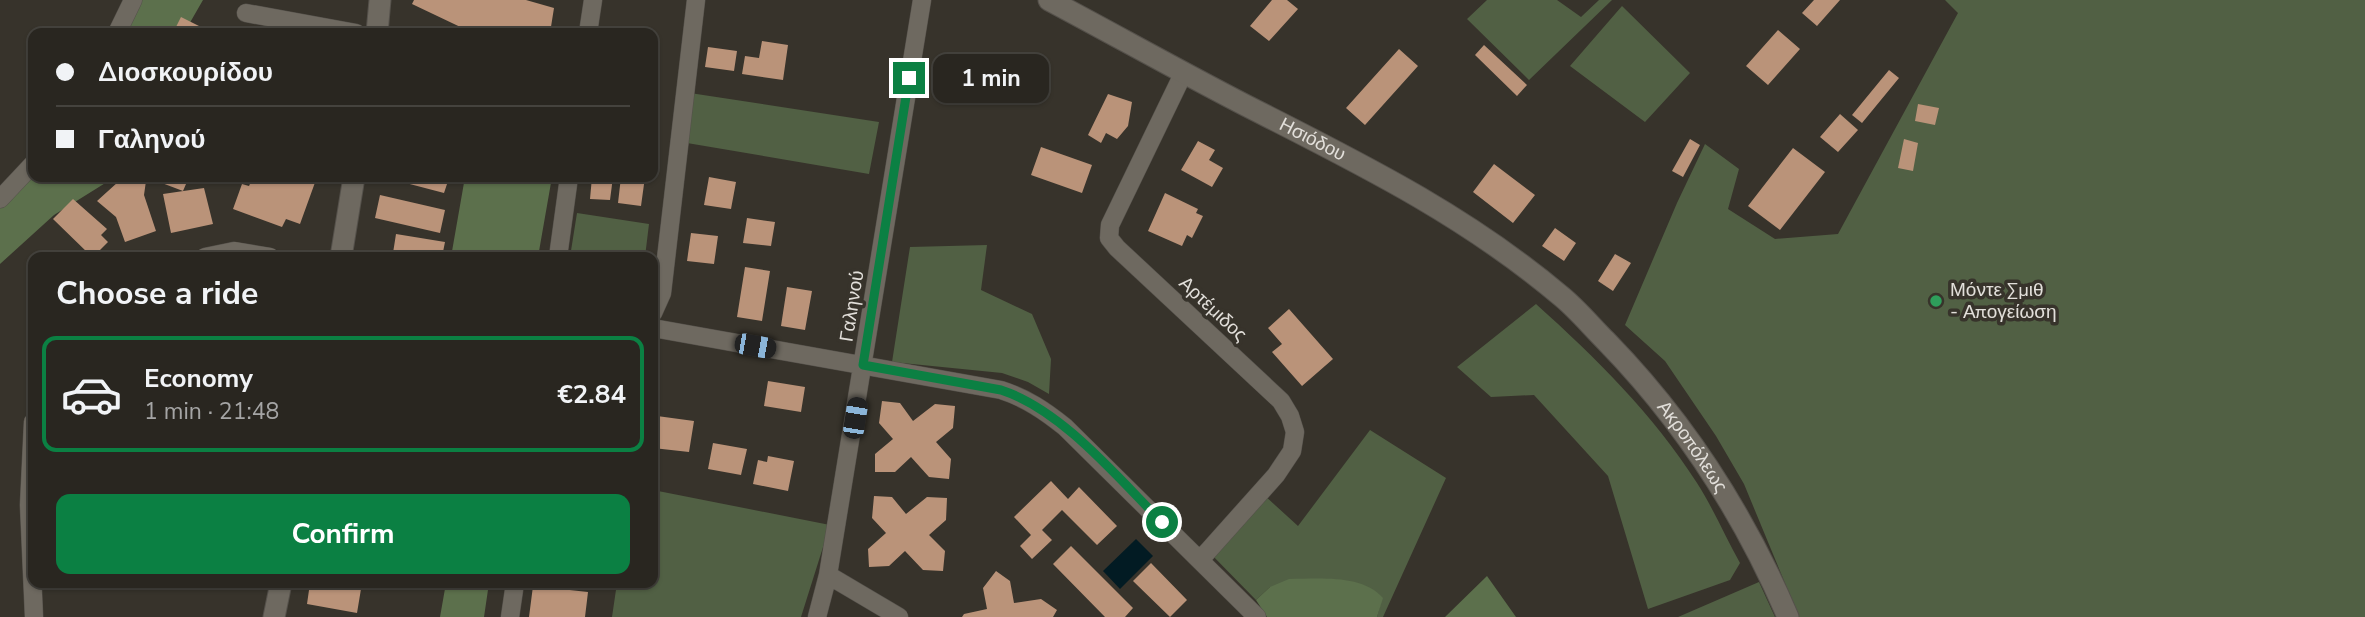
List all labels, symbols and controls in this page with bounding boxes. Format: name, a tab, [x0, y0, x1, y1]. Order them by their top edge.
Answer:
callout: 1 min	[934, 54, 1049, 102]
text: Διοσκουρίδου	[98, 55, 273, 90]
route end	[893, 62, 925, 94]
text: 1 min	[961, 63, 1021, 94]
street label: Ησιόδου	[1275, 112, 1350, 167]
text: Γαληνού	[98, 122, 205, 157]
street label: Γαληνού	[834, 268, 870, 344]
street label: Αρτέμιδος	[1173, 271, 1253, 347]
text: Choose a ride	[56, 272, 258, 315]
place label: Μόντε Σμιθ - Απογείωση	[1950, 277, 2057, 325]
marker: Μόντε Σμιθ - Απογείωση	[1928, 293, 1944, 309]
car	[733, 332, 778, 360]
text: Economy	[144, 361, 253, 396]
icon: car	[60, 363, 123, 426]
text: €2.84	[557, 377, 626, 412]
street label: Ακροπόλεως	[1651, 395, 1734, 498]
text: 1 min · 21:48	[144, 396, 279, 427]
car	[842, 396, 869, 440]
button: Confirm	[56, 494, 630, 574]
route start	[1146, 506, 1178, 538]

